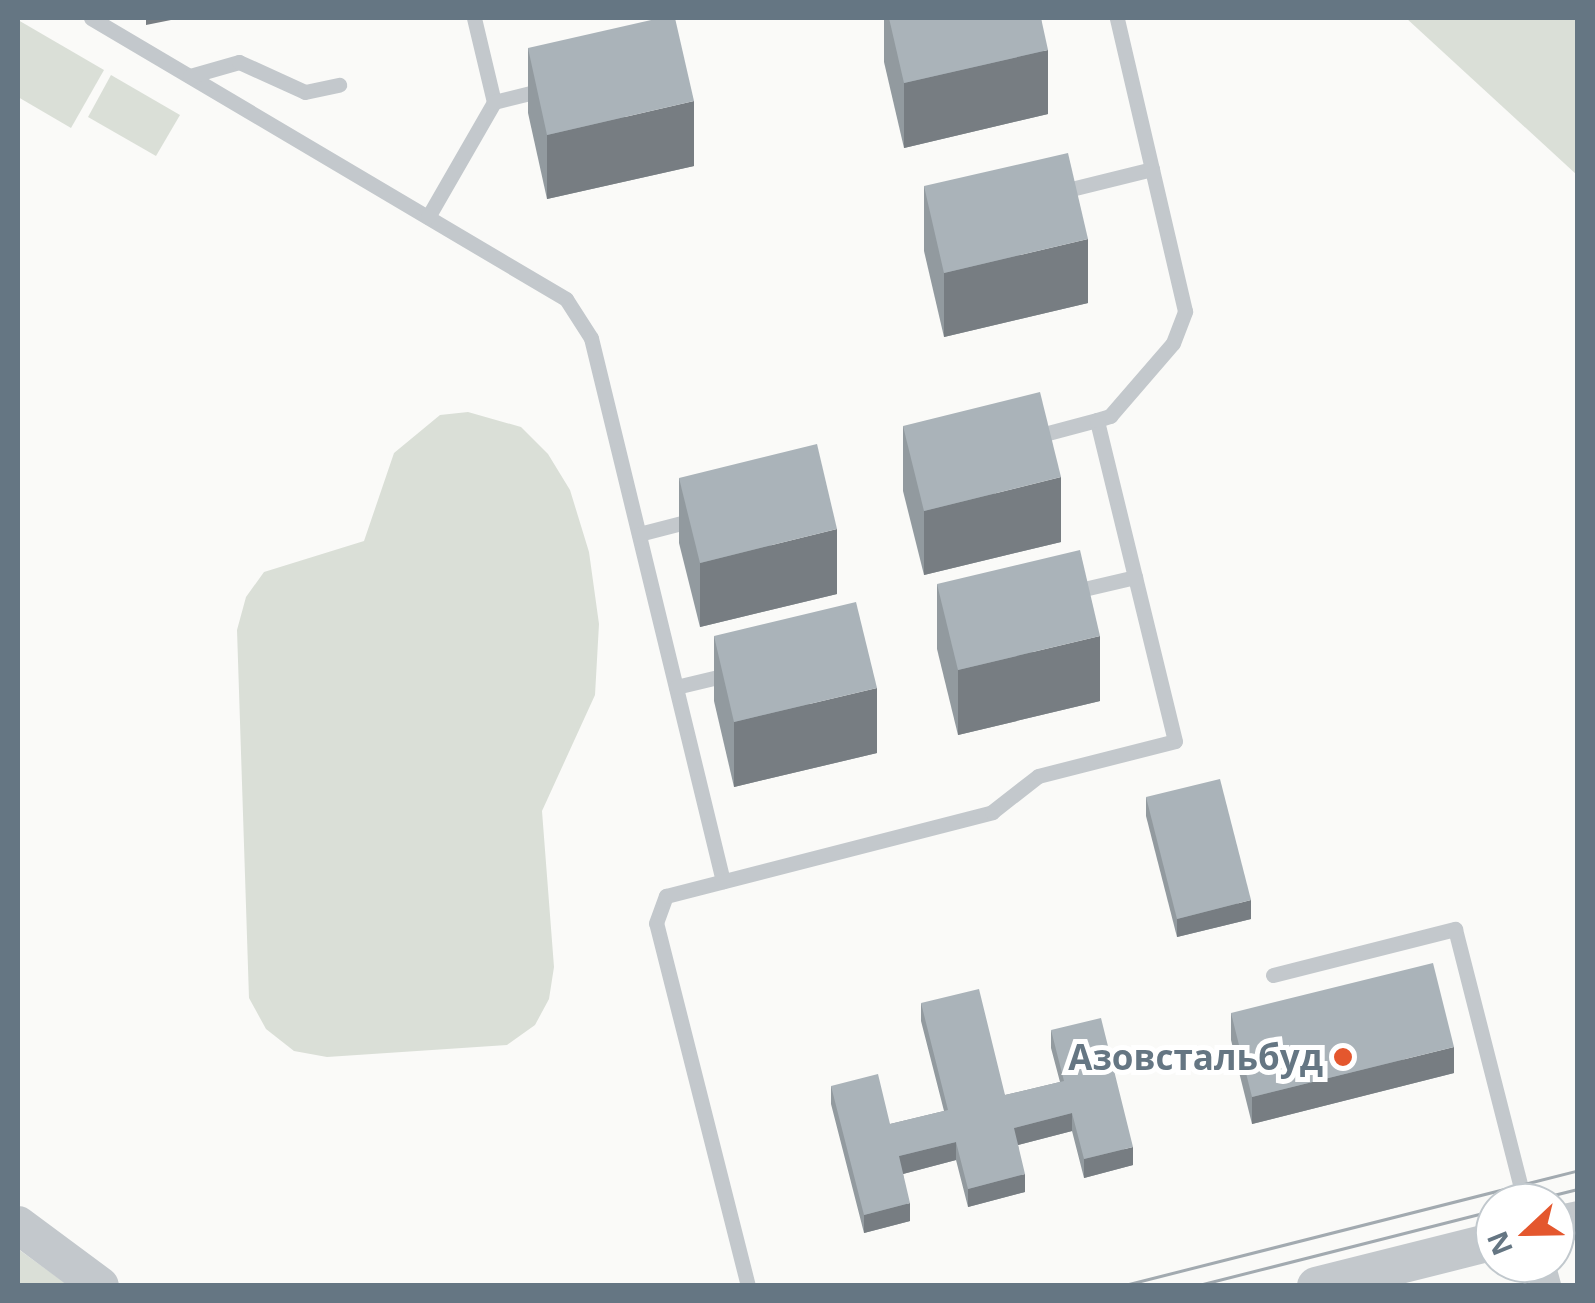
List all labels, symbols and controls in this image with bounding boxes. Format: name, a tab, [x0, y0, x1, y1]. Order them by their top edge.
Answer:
place label: Азовстальбуд	[1068, 1036, 1323, 1078]
marker: Азовстальбуд	[1332, 1046, 1354, 1068]
north arrow	[1475, 1183, 1575, 1283]
text: N	[1477, 1226, 1521, 1261]

